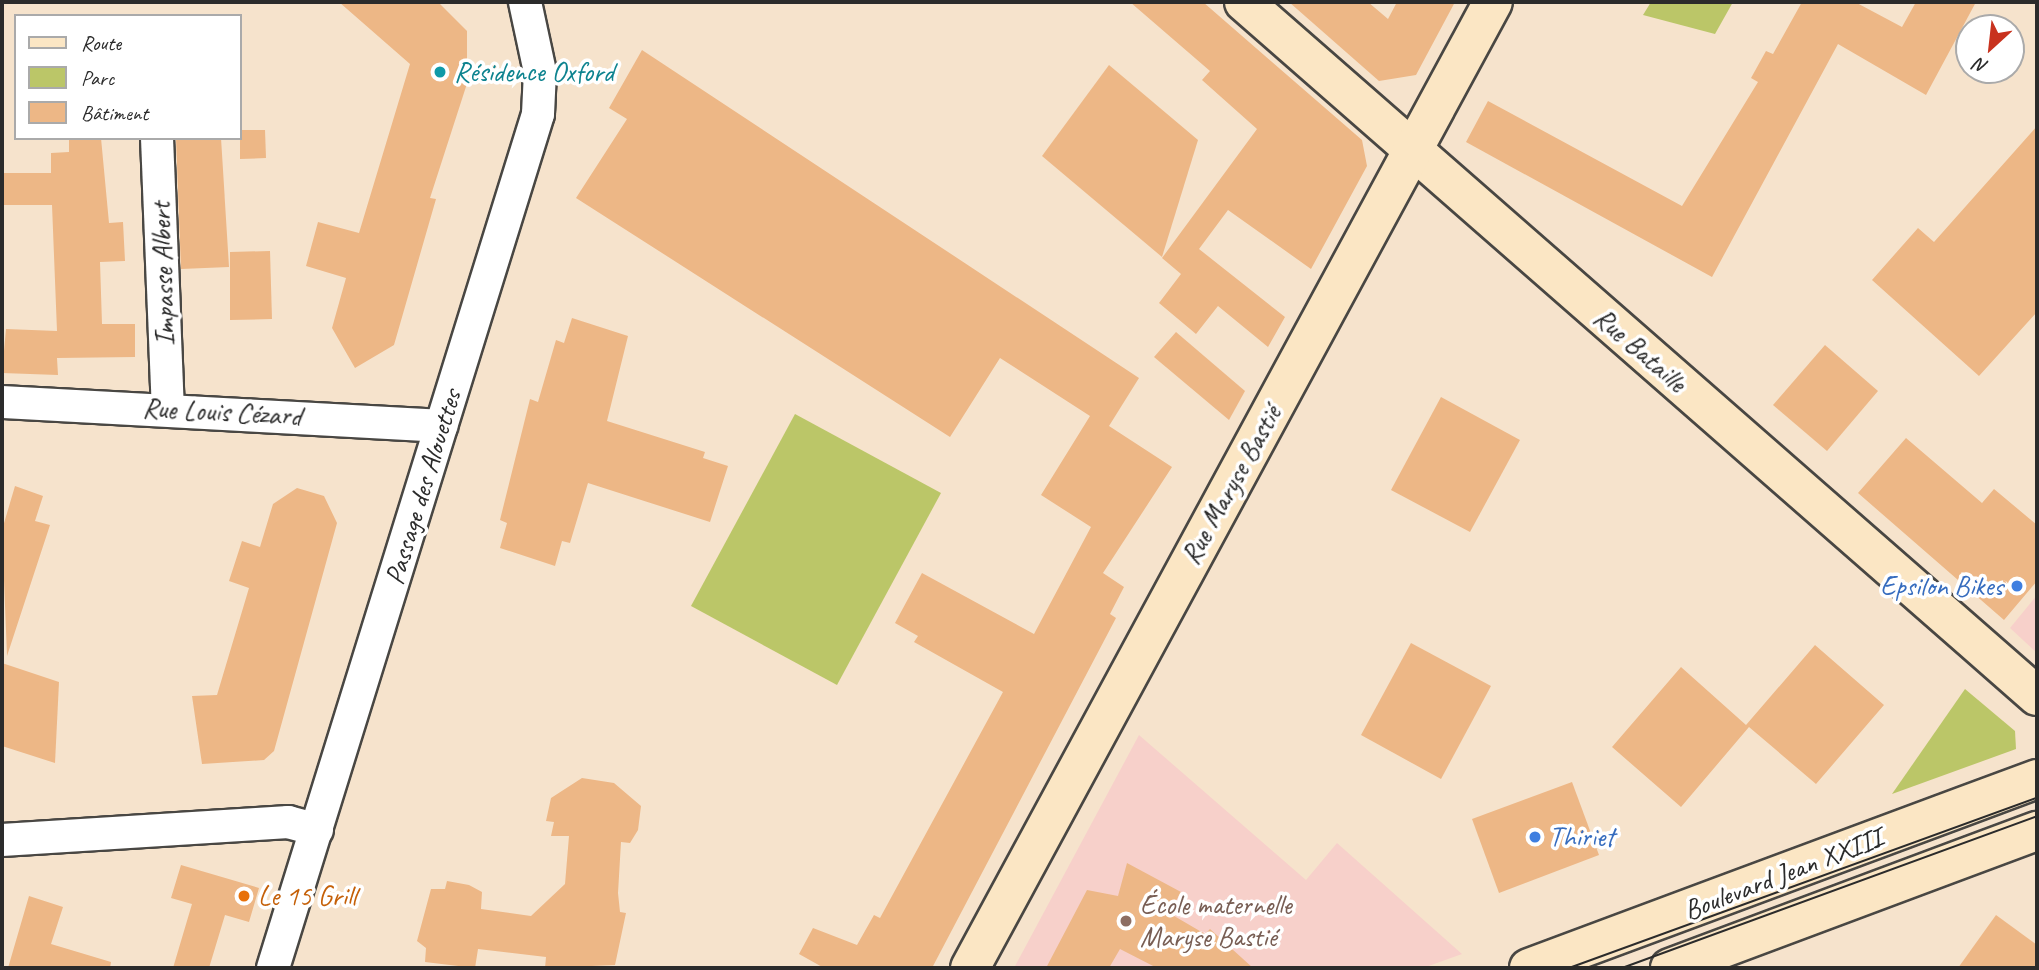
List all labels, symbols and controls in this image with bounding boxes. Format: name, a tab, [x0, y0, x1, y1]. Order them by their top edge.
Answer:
legend	[14, 14, 242, 140]
north arrow	[1955, 14, 2025, 84]
text: Route	[81, 30, 121, 56]
text: N	[1971, 53, 1992, 79]
place label: Résidence Oxford	[454, 55, 615, 89]
marker: Résidence Oxford	[432, 64, 448, 80]
text: Parc	[81, 65, 114, 91]
text: Bâtiment	[81, 100, 148, 126]
street label: Impasse Albert	[144, 201, 182, 347]
street label: Rue Bataille	[1587, 301, 1693, 399]
street label: Passage des Alouettes	[377, 386, 469, 588]
street label: Rue Louis Cézard	[142, 391, 302, 433]
street label: Rue Maryse Bastié	[1173, 399, 1289, 571]
place label: Epsilon Bikes	[1880, 569, 2003, 603]
marker: Epsilon Bikes	[2009, 578, 2025, 594]
place label: Thiriet	[1549, 820, 1614, 854]
street label: Boulevard Jean XXIII	[1679, 821, 1887, 927]
marker: Thiriet	[1527, 829, 1543, 845]
place label: Le 15 Grill	[258, 879, 356, 913]
marker: Le 15 Grill	[236, 888, 252, 904]
place label: École maternelle Maryse Bastié	[1140, 888, 1292, 954]
marker: École maternelle Maryse Bastié	[1118, 913, 1134, 929]

